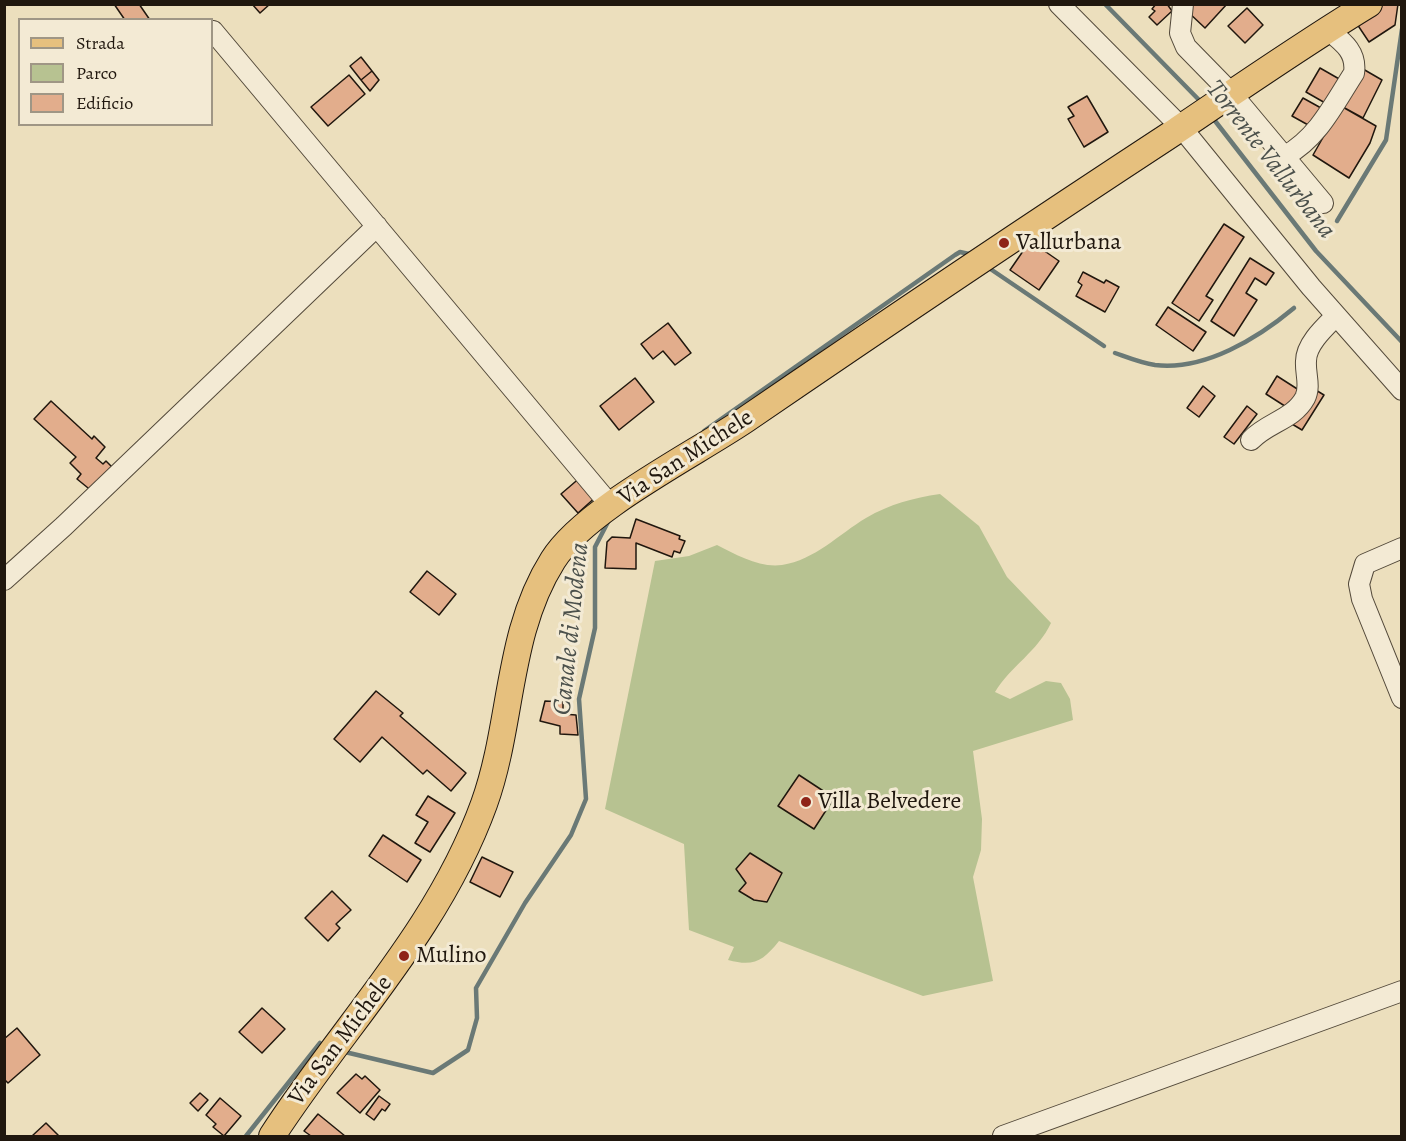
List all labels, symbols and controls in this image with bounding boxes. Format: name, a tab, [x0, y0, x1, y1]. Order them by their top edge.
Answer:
legend	[18, 18, 213, 126]
text: Strada	[76, 31, 125, 55]
text: Parco	[76, 61, 117, 85]
water label: Torrente Vallurbana	[1199, 75, 1341, 245]
text: Edificio	[76, 91, 133, 115]
place label: Vallurbana	[1016, 229, 1122, 257]
marker: Vallurbana	[997, 236, 1011, 250]
street label: Via San Michele	[613, 404, 759, 512]
water label: Canale di Modena	[547, 541, 597, 717]
place label: Villa Belvedere	[818, 788, 961, 816]
marker: Villa Belvedere	[799, 795, 813, 809]
place label: Mulino	[416, 942, 487, 970]
marker: Mulino	[397, 949, 411, 963]
street label: Via San Michele	[283, 970, 399, 1112]

